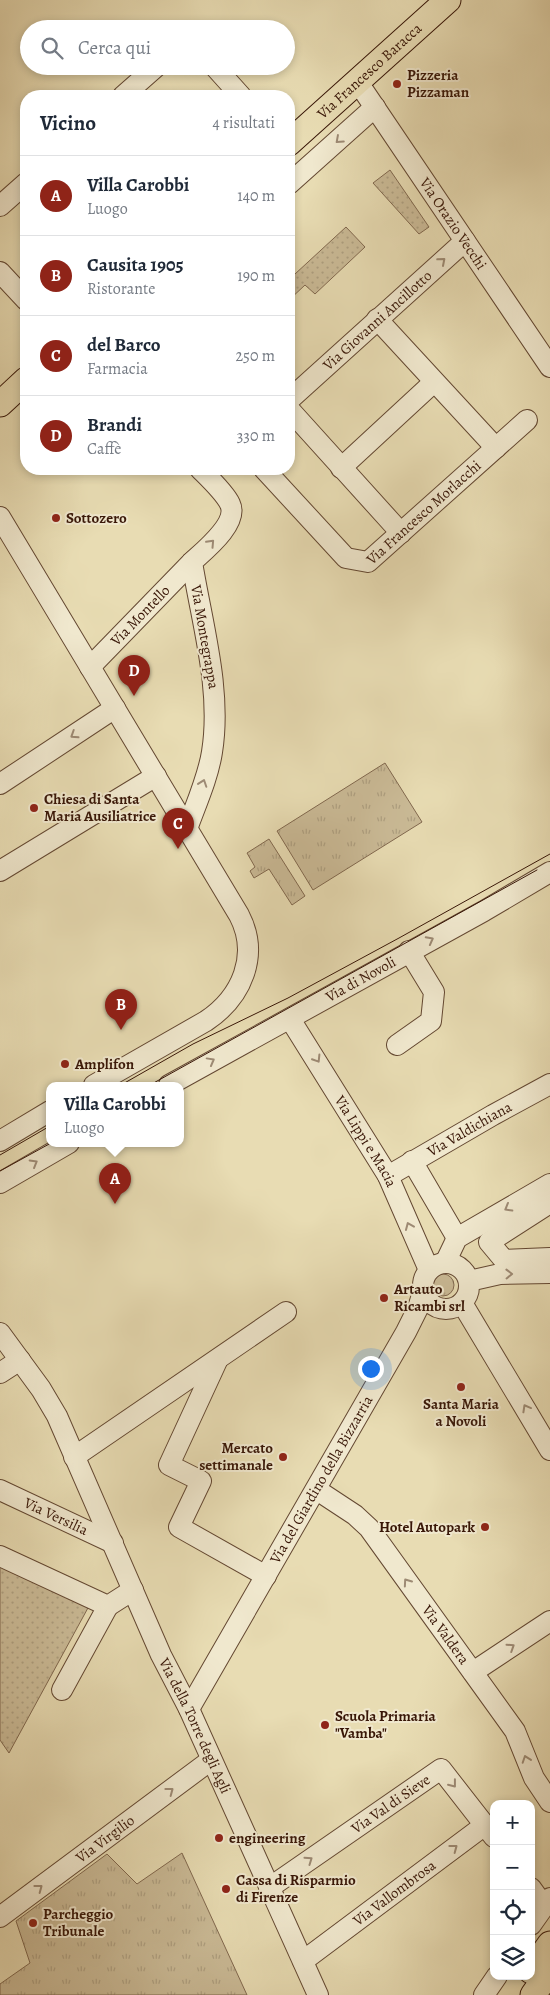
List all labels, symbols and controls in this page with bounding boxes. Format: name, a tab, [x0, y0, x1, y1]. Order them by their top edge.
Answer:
street label: Via Francesco Baracca	[312, 18, 426, 124]
search box	[20, 20, 295, 75]
icon: search	[38, 34, 66, 62]
text: Cerca qui	[78, 35, 151, 61]
place label: Pizzeria Pizzaman	[407, 65, 470, 102]
marker: Pizzeria Pizzaman	[391, 78, 403, 90]
text: Vicino	[40, 109, 96, 137]
text: 4 risultati	[212, 112, 275, 134]
one-way arrow	[336, 134, 345, 143]
text: Villa Carobbi	[87, 172, 189, 198]
street label: Via Orazio Vecchi	[414, 173, 491, 273]
text: A	[51, 185, 61, 207]
text: 140 m	[237, 185, 275, 207]
text: Luogo	[87, 198, 128, 220]
text: Causita 1905	[87, 252, 184, 278]
one-way arrow	[436, 258, 445, 267]
text: B	[51, 265, 61, 287]
text: 190 m	[237, 265, 275, 287]
street label: Via Giovanni Ancillotto	[318, 266, 436, 375]
text: Ristorante	[87, 278, 155, 300]
text: del Barco	[87, 332, 161, 358]
text: C	[51, 345, 61, 367]
text: 250 m	[236, 345, 275, 367]
text: Farmacia	[87, 358, 148, 380]
text: Brandi	[87, 412, 142, 438]
text: D	[50, 425, 62, 447]
text: 330 m	[237, 425, 275, 447]
text: Caffè	[87, 438, 121, 460]
street label: Via Francesco Morlacchi	[361, 456, 485, 570]
place label: Sottozero	[66, 508, 127, 528]
marker: Sottozero	[50, 512, 62, 524]
one-way arrow	[205, 540, 214, 549]
street label: Via Montello	[105, 581, 174, 651]
street label: Via Montegrappa	[186, 582, 224, 691]
pin: D	[118, 655, 150, 696]
one-way arrow	[70, 729, 79, 738]
one-way arrow	[197, 779, 207, 787]
place label: Chiesa di Santa Maria Ausiliatrice	[44, 789, 156, 826]
marker: Chiesa di Santa Maria Ausiliatrice	[28, 802, 40, 814]
pin: C	[162, 808, 194, 849]
one-way arrow	[425, 936, 434, 946]
street label: Via di Novoli	[321, 952, 400, 1007]
pin: B	[105, 989, 137, 1030]
place label: Amplifon	[74, 1054, 135, 1074]
one-way arrow	[310, 1054, 320, 1063]
one-way arrow	[206, 1057, 215, 1067]
marker: Amplifon	[59, 1058, 71, 1070]
popup	[46, 1082, 184, 1147]
text: Villa Carobbi	[64, 1091, 166, 1117]
street label: Via Lippi e Macia	[330, 1091, 402, 1190]
street label: Via Valdichiana	[423, 1097, 515, 1162]
text: Luogo	[64, 1117, 105, 1139]
one-way arrow	[29, 1159, 38, 1169]
pin: A	[99, 1163, 131, 1204]
one-way arrow	[504, 1202, 513, 1212]
one-way arrow	[405, 1222, 416, 1231]
one-way arrow	[506, 1269, 513, 1279]
place label: Artauto Ricambi srl	[393, 1279, 465, 1316]
marker: Artauto Ricambi srl	[378, 1292, 390, 1304]
your location	[358, 1356, 384, 1382]
marker: Santa Maria a Novoli	[455, 1381, 467, 1393]
street label: Via del Giardino della Bizzarria	[265, 1392, 377, 1568]
place label: Santa Maria a Novoli	[423, 1394, 500, 1431]
one-way arrow	[522, 1405, 532, 1414]
place label: Mercato settimanale	[199, 1438, 273, 1475]
marker: Mercato settimanale	[277, 1451, 289, 1463]
street label: Via Versilia	[20, 1492, 91, 1540]
place label: Hotel Autopark	[379, 1517, 475, 1537]
marker: Hotel Autopark	[479, 1521, 491, 1533]
one-way arrow	[404, 1578, 413, 1587]
street label: Via Valdera	[417, 1600, 474, 1668]
one-way arrow	[506, 1643, 515, 1653]
street label: Via della Torre degli Agli	[154, 1654, 236, 1797]
place label: Scuola Primaria "Vamba"	[335, 1706, 437, 1743]
marker: Scuola Primaria "Vamba"	[319, 1719, 331, 1731]
one-way arrow	[522, 1756, 532, 1764]
street label: Via Val di Sieve	[347, 1769, 434, 1839]
one-way arrow	[448, 1778, 456, 1787]
one-way arrow	[164, 1788, 174, 1797]
map controls	[490, 1800, 535, 1980]
button: +	[490, 1800, 535, 1845]
street label: Via Virgilio	[71, 1810, 139, 1868]
place label: engineering	[229, 1828, 306, 1848]
marker: engineering	[213, 1832, 225, 1844]
button: −	[490, 1845, 535, 1890]
one-way arrow	[448, 1846, 457, 1854]
street label: Via Vallombrosa	[348, 1855, 440, 1931]
one-way arrow	[304, 1857, 313, 1866]
place label: Cassa di Risparmio di Firenze	[236, 1870, 356, 1907]
marker: Cassa di Risparmio di Firenze	[220, 1883, 232, 1895]
one-way arrow	[33, 1885, 42, 1893]
button: locate	[490, 1890, 535, 1935]
place label: Parcheggio Tribunale	[43, 1904, 114, 1941]
marker: Parcheggio Tribunale	[27, 1917, 39, 1929]
button: layers	[490, 1935, 535, 1980]

